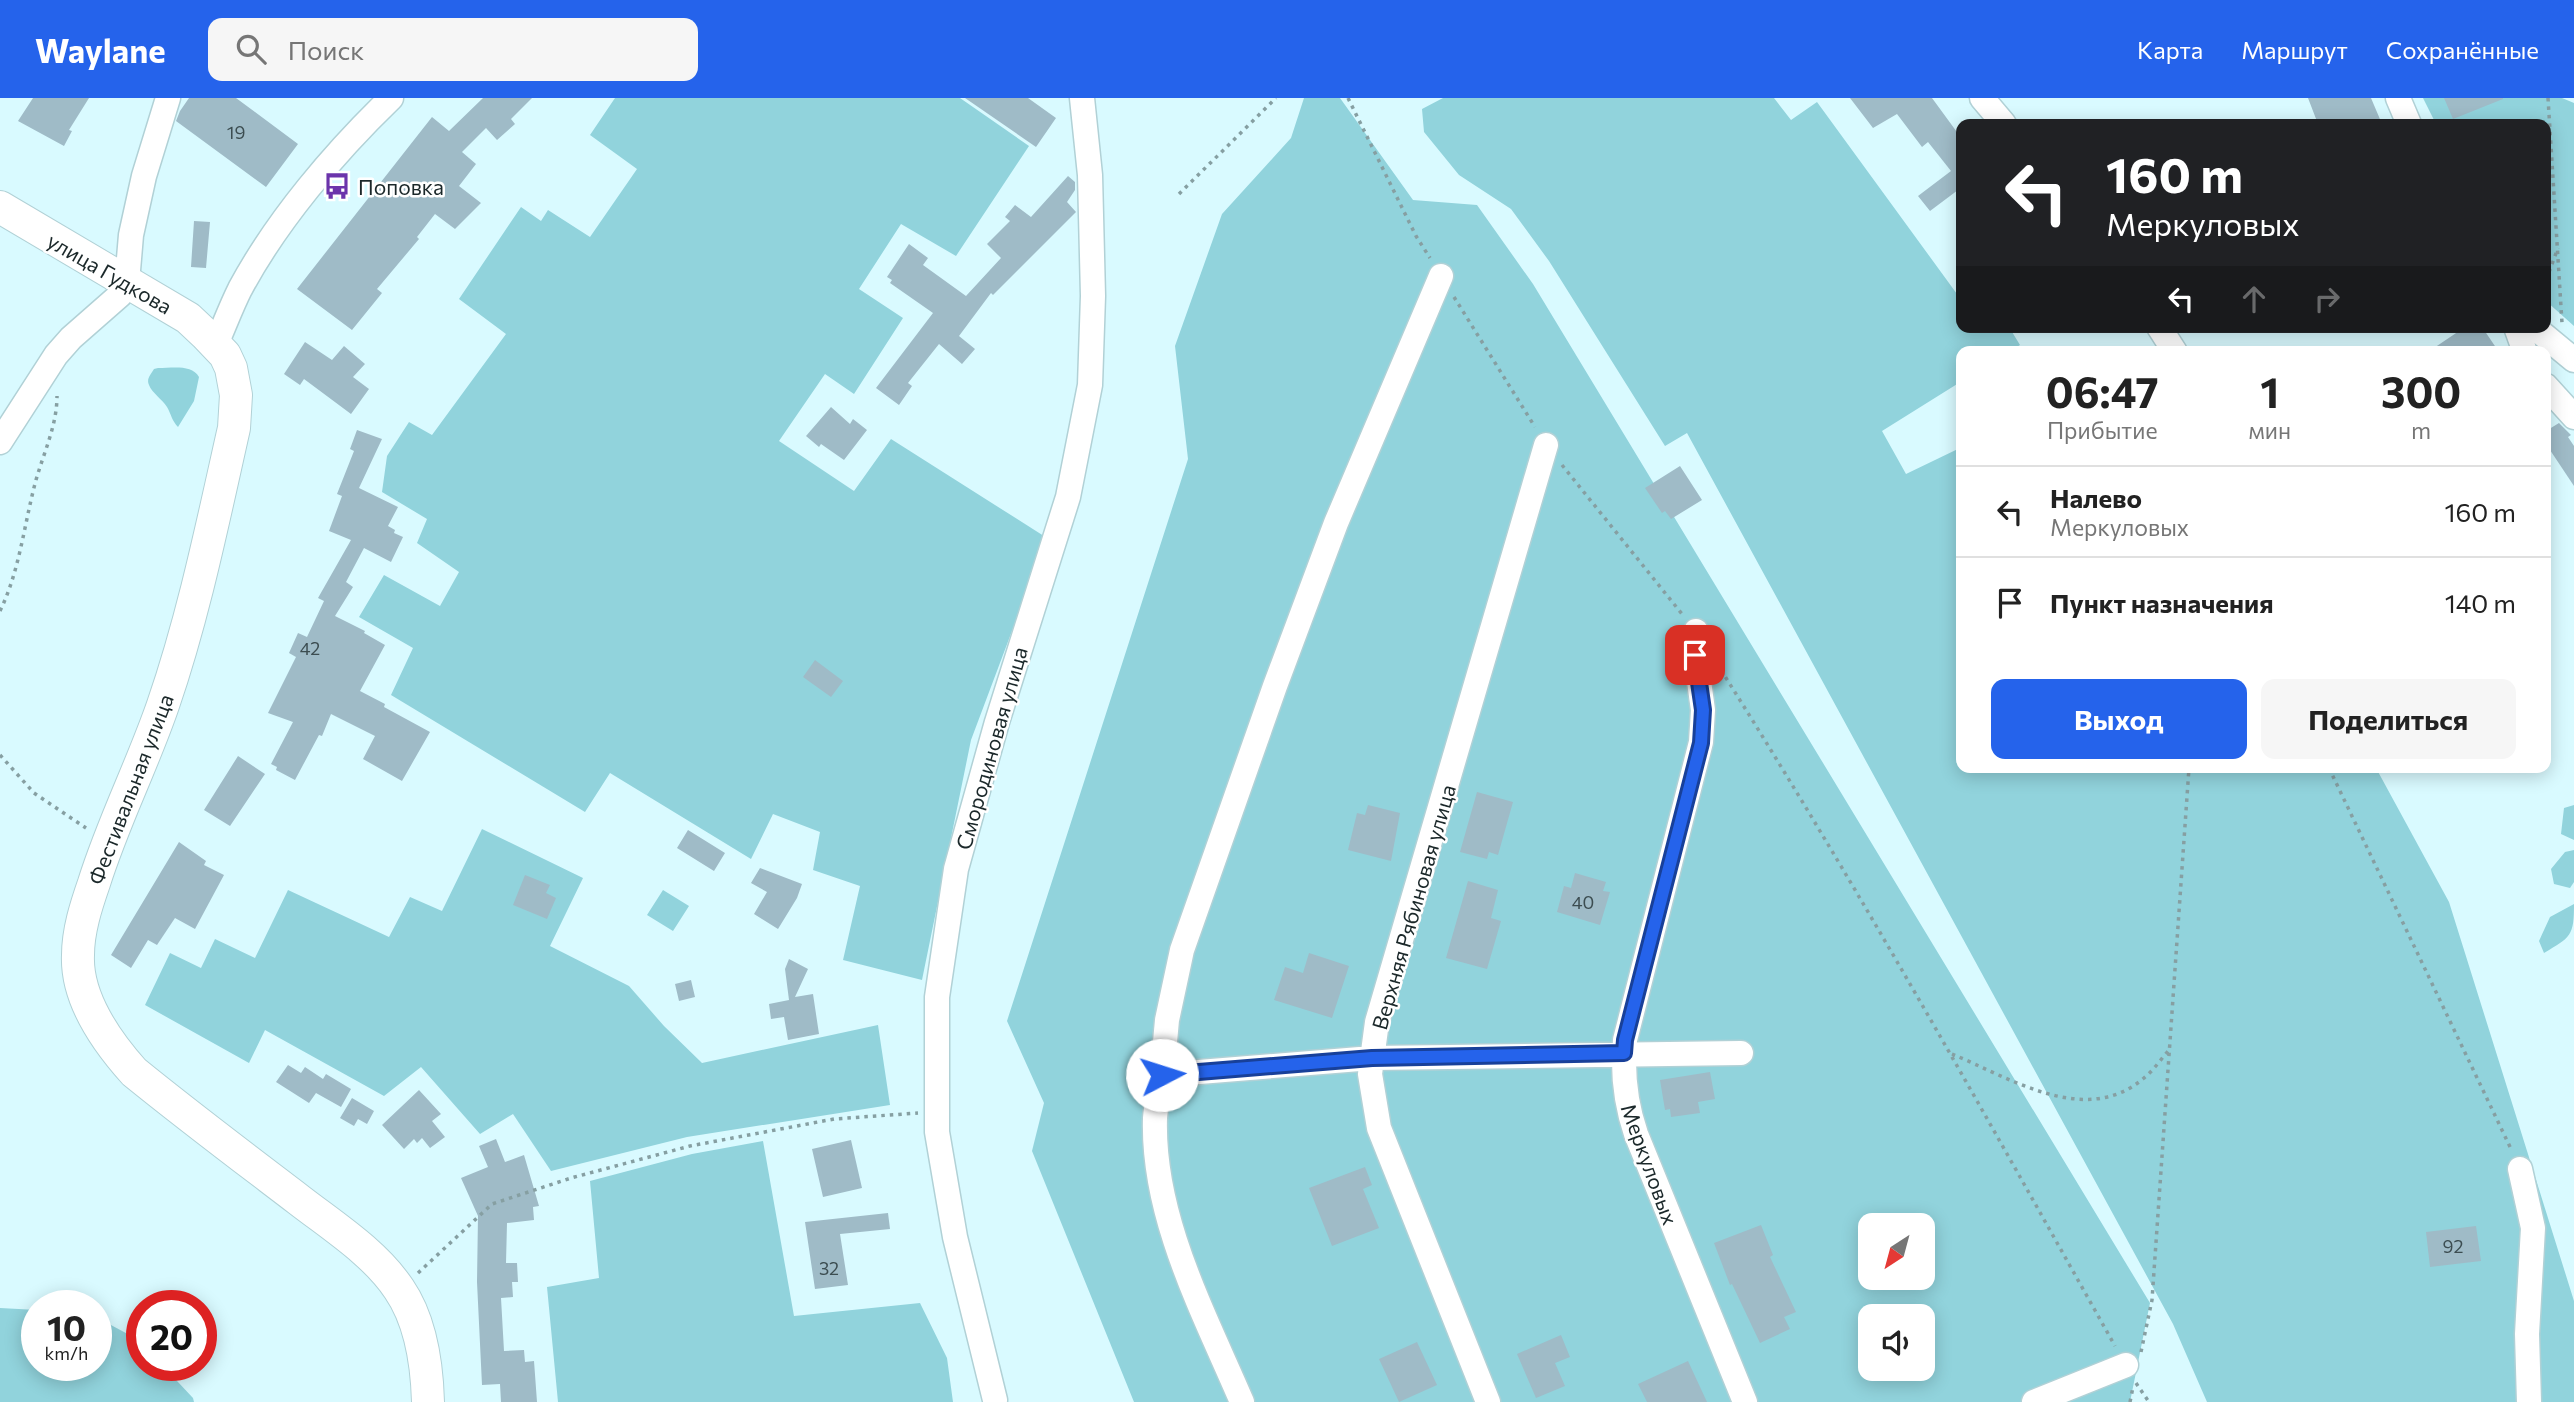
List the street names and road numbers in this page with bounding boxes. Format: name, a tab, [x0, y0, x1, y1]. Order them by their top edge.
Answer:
street label: улица Гудкова	[43, 227, 177, 319]
street label: Смородиновая улица	[950, 644, 1032, 852]
street label: Фестивальная улица	[82, 690, 178, 888]
street label: Верхняя Рябиновая улица	[1366, 782, 1460, 1032]
street label: Меркуловых	[1617, 1100, 1683, 1228]

